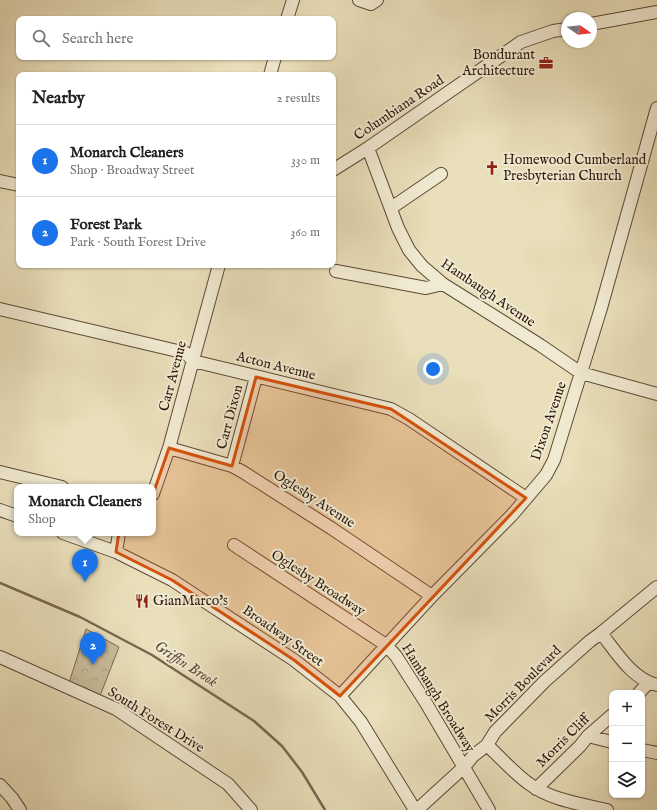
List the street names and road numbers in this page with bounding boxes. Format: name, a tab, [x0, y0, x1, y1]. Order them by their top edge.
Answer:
street label: Columbiana Road	[351, 71, 448, 145]
street label: Hambaugh Avenue	[437, 255, 539, 332]
street label: Carr Avenue	[155, 338, 191, 413]
street label: Acton Avenue	[234, 347, 318, 385]
street label: Dixon Avenue	[527, 379, 571, 463]
street label: Carr Dixon	[213, 382, 247, 451]
street label: Oglesby Avenue	[270, 466, 359, 533]
street label: Oglesby Broadway	[267, 546, 369, 620]
street label: Broadway Street	[239, 601, 327, 671]
street label: Hambaugh Broadway	[397, 640, 479, 756]
street label: Morris Boulevard	[481, 641, 566, 726]
street label: South Forest Drive	[104, 683, 208, 757]
street label: Morris Cliff	[532, 709, 595, 772]

